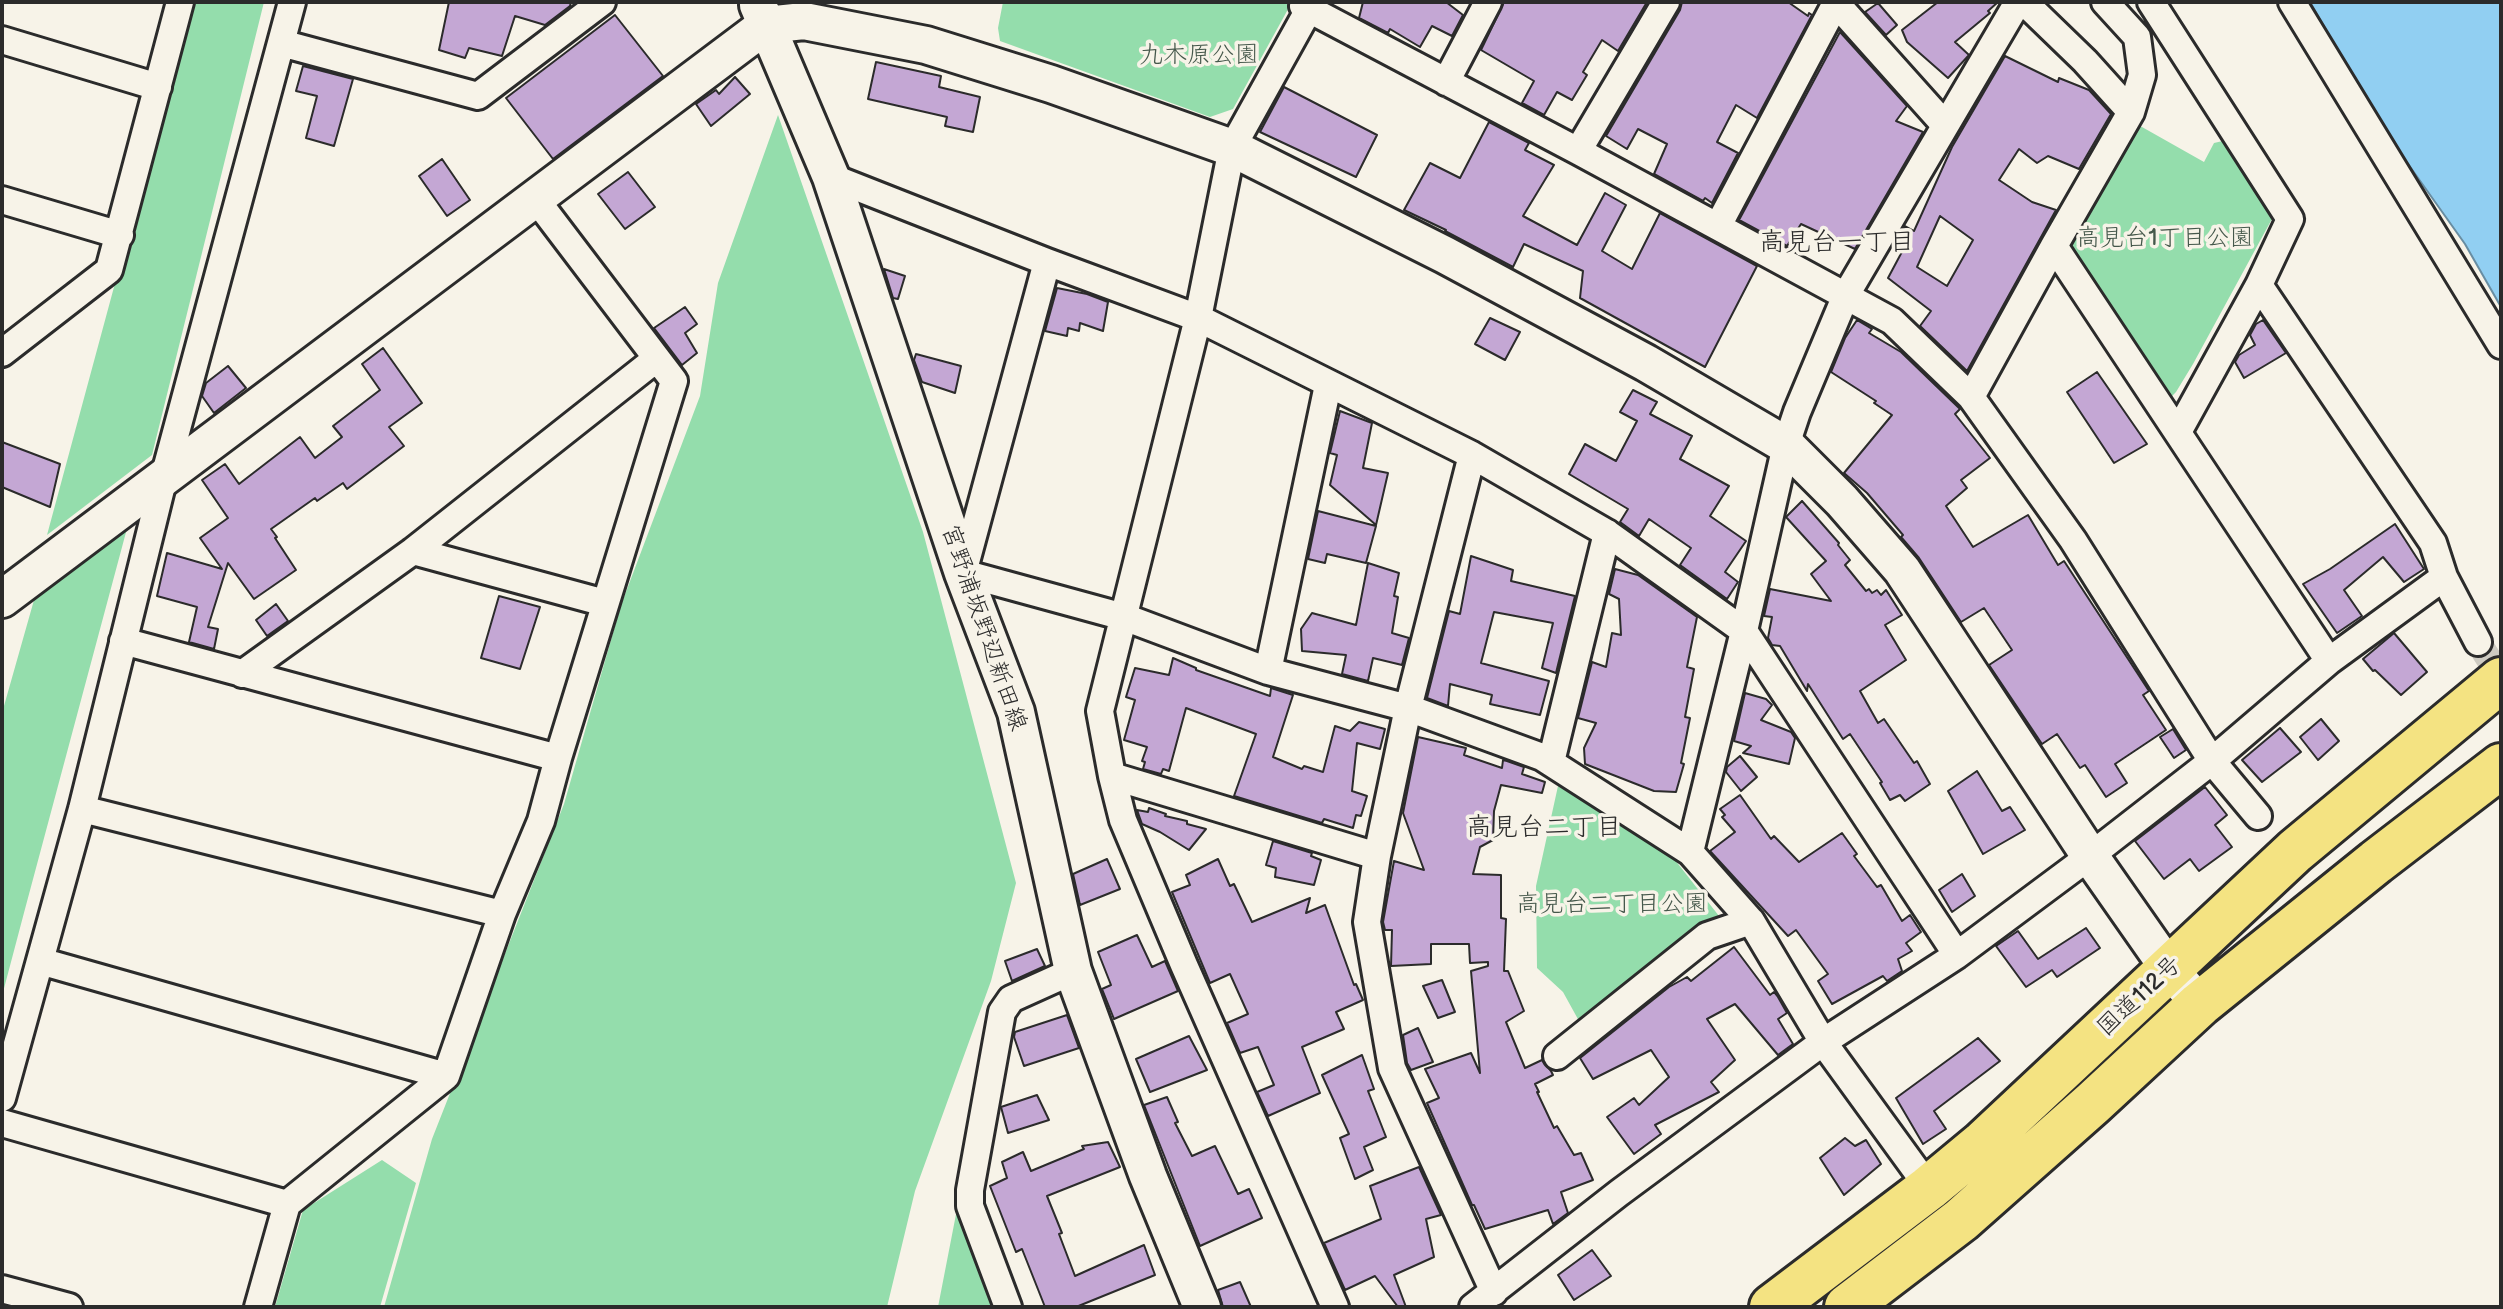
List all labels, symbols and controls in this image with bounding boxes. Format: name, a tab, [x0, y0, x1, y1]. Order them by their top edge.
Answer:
park label: 九木原公園	[1139, 42, 1259, 70]
park label: 高見台1丁目公園	[2076, 225, 2254, 253]
district label: 高見台一丁目	[1759, 227, 1915, 259]
street label: 宮野浦坂野辺新田線	[934, 521, 1032, 735]
district label: 高見台二丁目	[1466, 812, 1622, 844]
park label: 高見台二丁目公園	[1516, 891, 1708, 919]
street label: 国道112号	[2092, 951, 2188, 1043]

